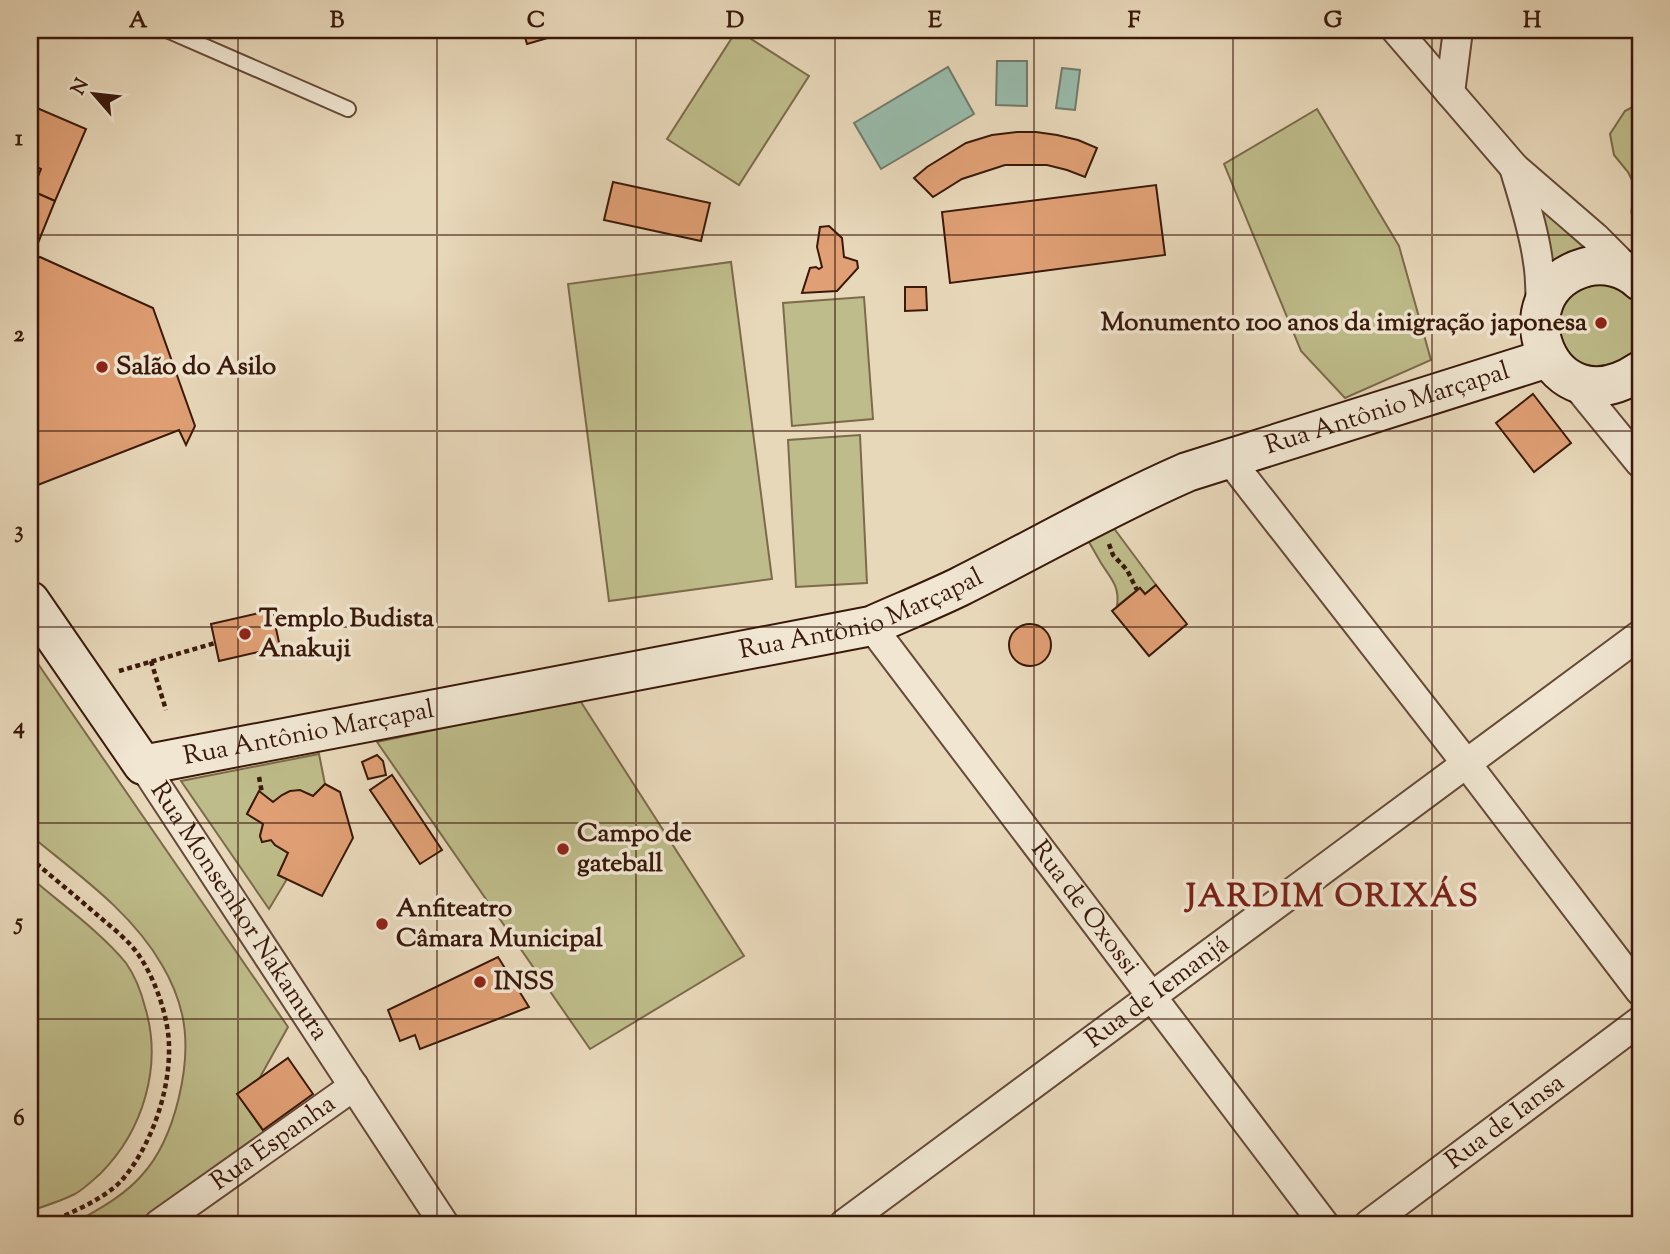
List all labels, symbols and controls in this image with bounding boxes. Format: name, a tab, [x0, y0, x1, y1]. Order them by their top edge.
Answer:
text: A	[129, 5, 148, 38]
text: B	[330, 5, 345, 38]
text: C	[527, 5, 545, 38]
text: D	[726, 5, 744, 38]
text: E	[928, 5, 942, 38]
text: F	[1128, 5, 1141, 38]
text: G	[1324, 5, 1343, 38]
text: H	[1523, 5, 1542, 38]
north arrow	[60, 60, 130, 130]
text: N	[66, 74, 97, 100]
text: 1	[15, 123, 23, 156]
place label: Monumento 100 anos da imigração japonesa	[1101, 305, 1587, 342]
marker: Monumento 100 anos da imigração japonesa	[1593, 315, 1609, 331]
text: 2	[14, 319, 25, 352]
place label: Salão do Asilo	[116, 349, 276, 386]
street label: Rua Antônio Marçapal	[1260, 353, 1514, 465]
marker: Salão do Asilo	[94, 359, 110, 375]
text: 3	[14, 515, 24, 548]
street label: Rua Antônio Marçapal	[736, 559, 990, 669]
place label: Templo Budista Anakuji	[259, 601, 434, 668]
marker: Templo Budista Anakuji	[237, 626, 253, 642]
street label: Rua Antônio Marçapal	[180, 691, 437, 775]
text: 4	[12, 711, 25, 744]
street label: Rua Monsenhor Nakamura	[141, 775, 337, 1048]
place label: Campo de gateball	[577, 816, 692, 883]
street label: Rua de Oxossi	[1022, 833, 1148, 983]
marker: Campo de gateball	[555, 841, 571, 857]
district label: JARDIM ORIXÁS	[1183, 874, 1480, 922]
place label: Anfiteatro Câmara Municipal	[396, 891, 603, 958]
text: 5	[13, 907, 23, 940]
marker: Anfiteatro Câmara Municipal	[374, 916, 390, 932]
street label: Rua de Iemanjá	[1078, 926, 1237, 1058]
place label: INSS	[494, 964, 554, 1001]
marker: INSS	[472, 974, 488, 990]
street label: Rua de Iansa	[1438, 1065, 1572, 1179]
street label: Rua Espanha	[203, 1086, 343, 1200]
text: 6	[13, 1103, 25, 1136]

